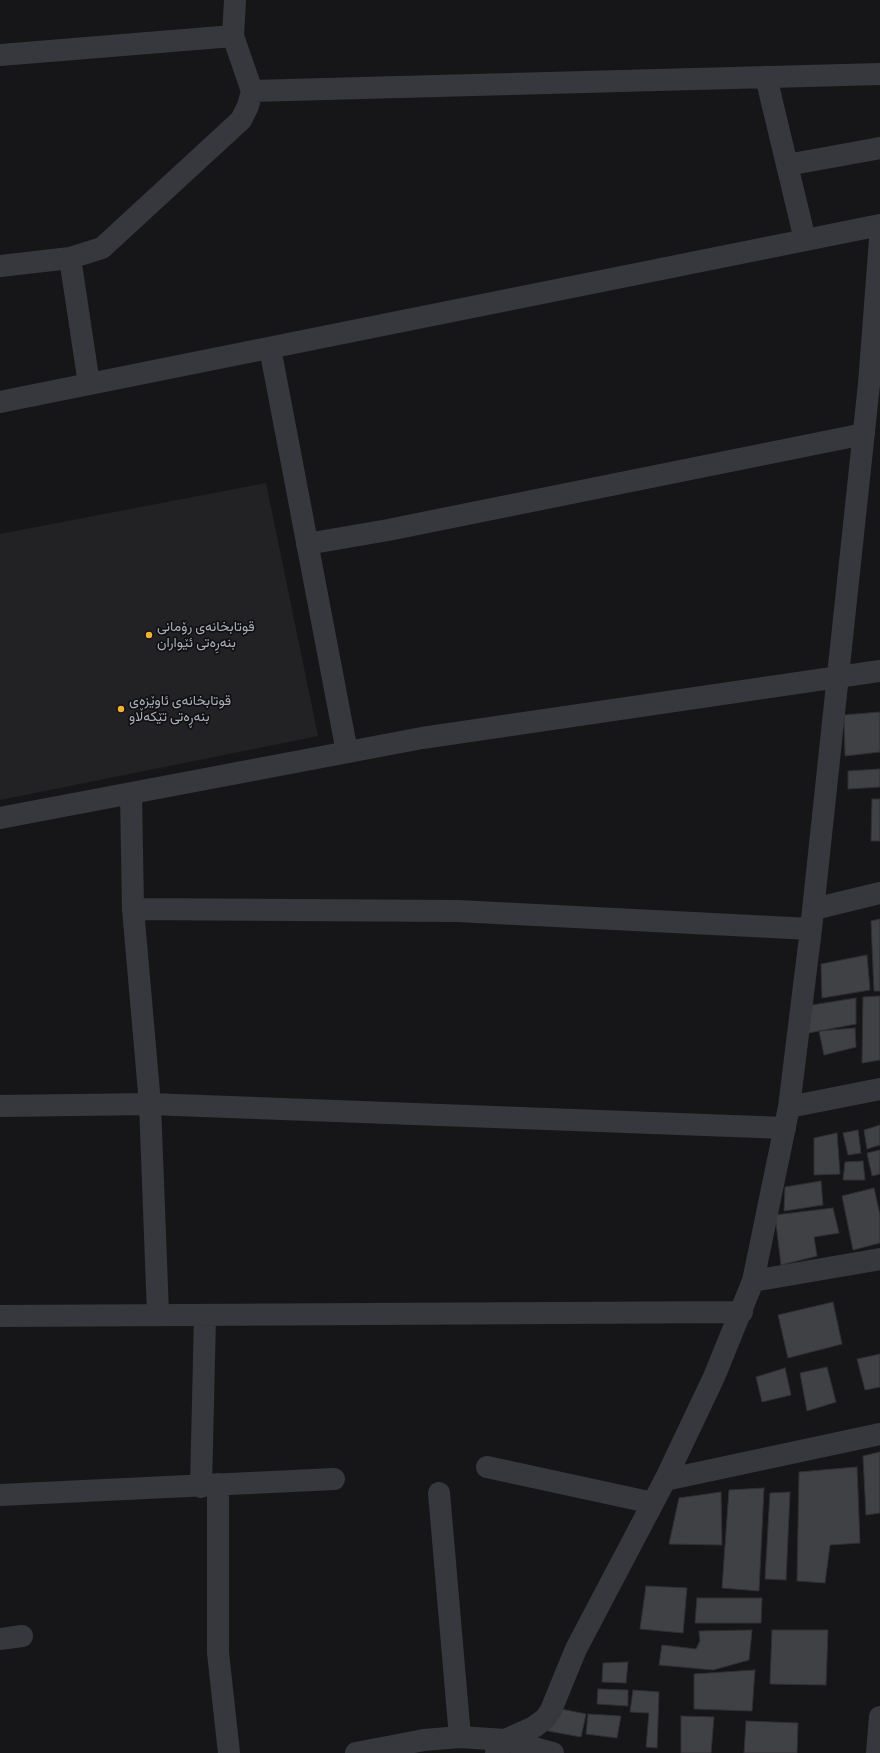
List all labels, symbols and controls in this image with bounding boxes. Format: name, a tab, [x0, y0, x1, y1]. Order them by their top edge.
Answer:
place label: قوتابخانەی رۆمانی بنەرِەتی ئێواران	[157, 619, 255, 652]
marker: قوتابخانەی رۆمانی بنەرِەتی ئێواران	[144, 630, 154, 640]
place label: قوتابخانەی ئاوێزەی بنەڕەتی تێکەڵاو	[129, 693, 231, 726]
marker: قوتابخانەی ئاوێزەی بنەڕەتی تێکەڵاو	[116, 704, 126, 714]

